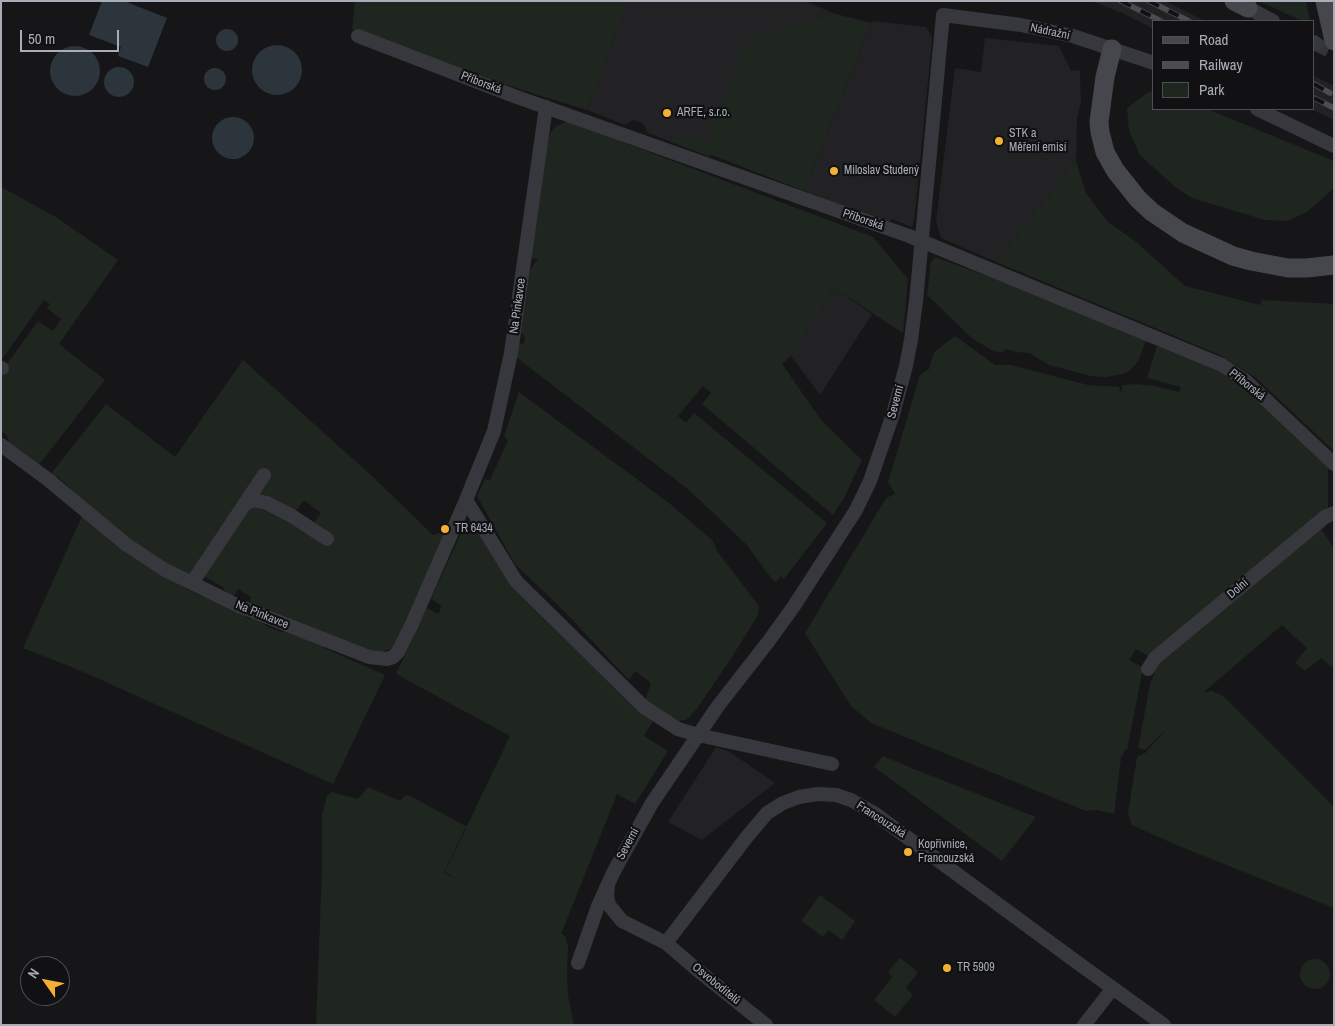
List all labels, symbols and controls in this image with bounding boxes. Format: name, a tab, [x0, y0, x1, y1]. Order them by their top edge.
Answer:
scale bar	[22, 20, 121, 52]
legend	[1152, 20, 1315, 110]
street label: Nádražní	[1029, 21, 1071, 43]
text: 50 m	[28, 28, 55, 49]
text: Road	[1199, 29, 1228, 50]
text: Railway	[1199, 54, 1243, 75]
street label: Příborská	[459, 69, 503, 97]
text: Park	[1199, 79, 1224, 100]
place label: ARFE, s.r.o.	[677, 106, 730, 120]
marker: ARFE, s.r.o.	[661, 107, 673, 119]
place label: STK a Měření emisí	[1009, 127, 1066, 155]
marker: STK a Měření emisí	[993, 135, 1005, 147]
place label: Miloslav Studený	[844, 164, 919, 178]
marker: Miloslav Studený	[828, 165, 840, 177]
street label: Příborská	[841, 206, 885, 234]
street label: Na Pinkavce	[507, 277, 529, 335]
street label: Příborská	[1226, 366, 1268, 404]
street label: Severní	[885, 384, 907, 420]
place label: TR 6434	[455, 522, 493, 536]
marker: TR 6434	[439, 523, 451, 535]
street label: Dolní	[1225, 576, 1251, 602]
street label: Na Pinkavce	[233, 598, 291, 632]
street label: Francouzská	[853, 799, 909, 841]
street label: Severní	[614, 826, 642, 862]
place label: Kopřivnice, Francouzská	[918, 838, 974, 866]
marker: Kopřivnice, Francouzská	[902, 846, 914, 858]
north arrow	[20, 956, 70, 1006]
street label: Osvoboditelů	[689, 960, 743, 1008]
place label: TR 5909	[957, 961, 995, 975]
marker: TR 5909	[941, 962, 953, 974]
text: N	[23, 965, 43, 982]

